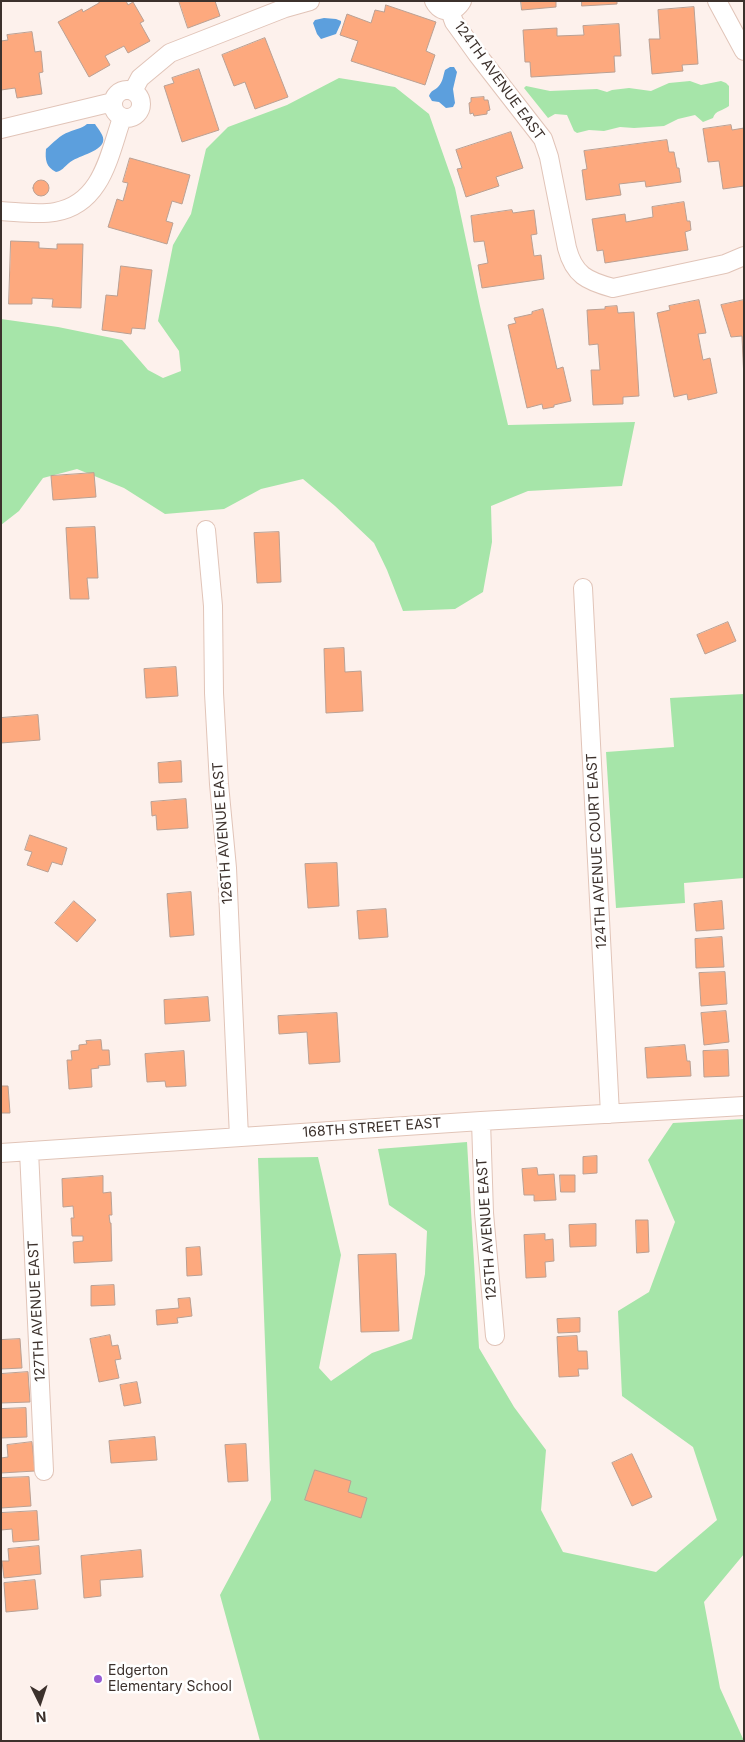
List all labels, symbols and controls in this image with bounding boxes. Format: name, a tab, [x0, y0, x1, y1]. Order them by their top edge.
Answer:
street label: 124TH AVENUE EAST	[450, 18, 548, 144]
street label: 124TH AVENUE COURT EAST	[583, 753, 611, 949]
street label: 126TH AVENUE EAST	[210, 761, 236, 905]
street label: 168TH STREET EAST	[302, 1115, 442, 1141]
street label: 125TH AVENUE EAST	[474, 1157, 500, 1301]
street label: 127TH AVENUE EAST	[25, 1240, 49, 1382]
place label: Edgerton Elementary School	[108, 1663, 232, 1695]
marker: Edgerton Elementary School	[92, 1673, 104, 1685]
north arrow	[15, 1677, 65, 1727]
text: N	[35, 1709, 47, 1726]

